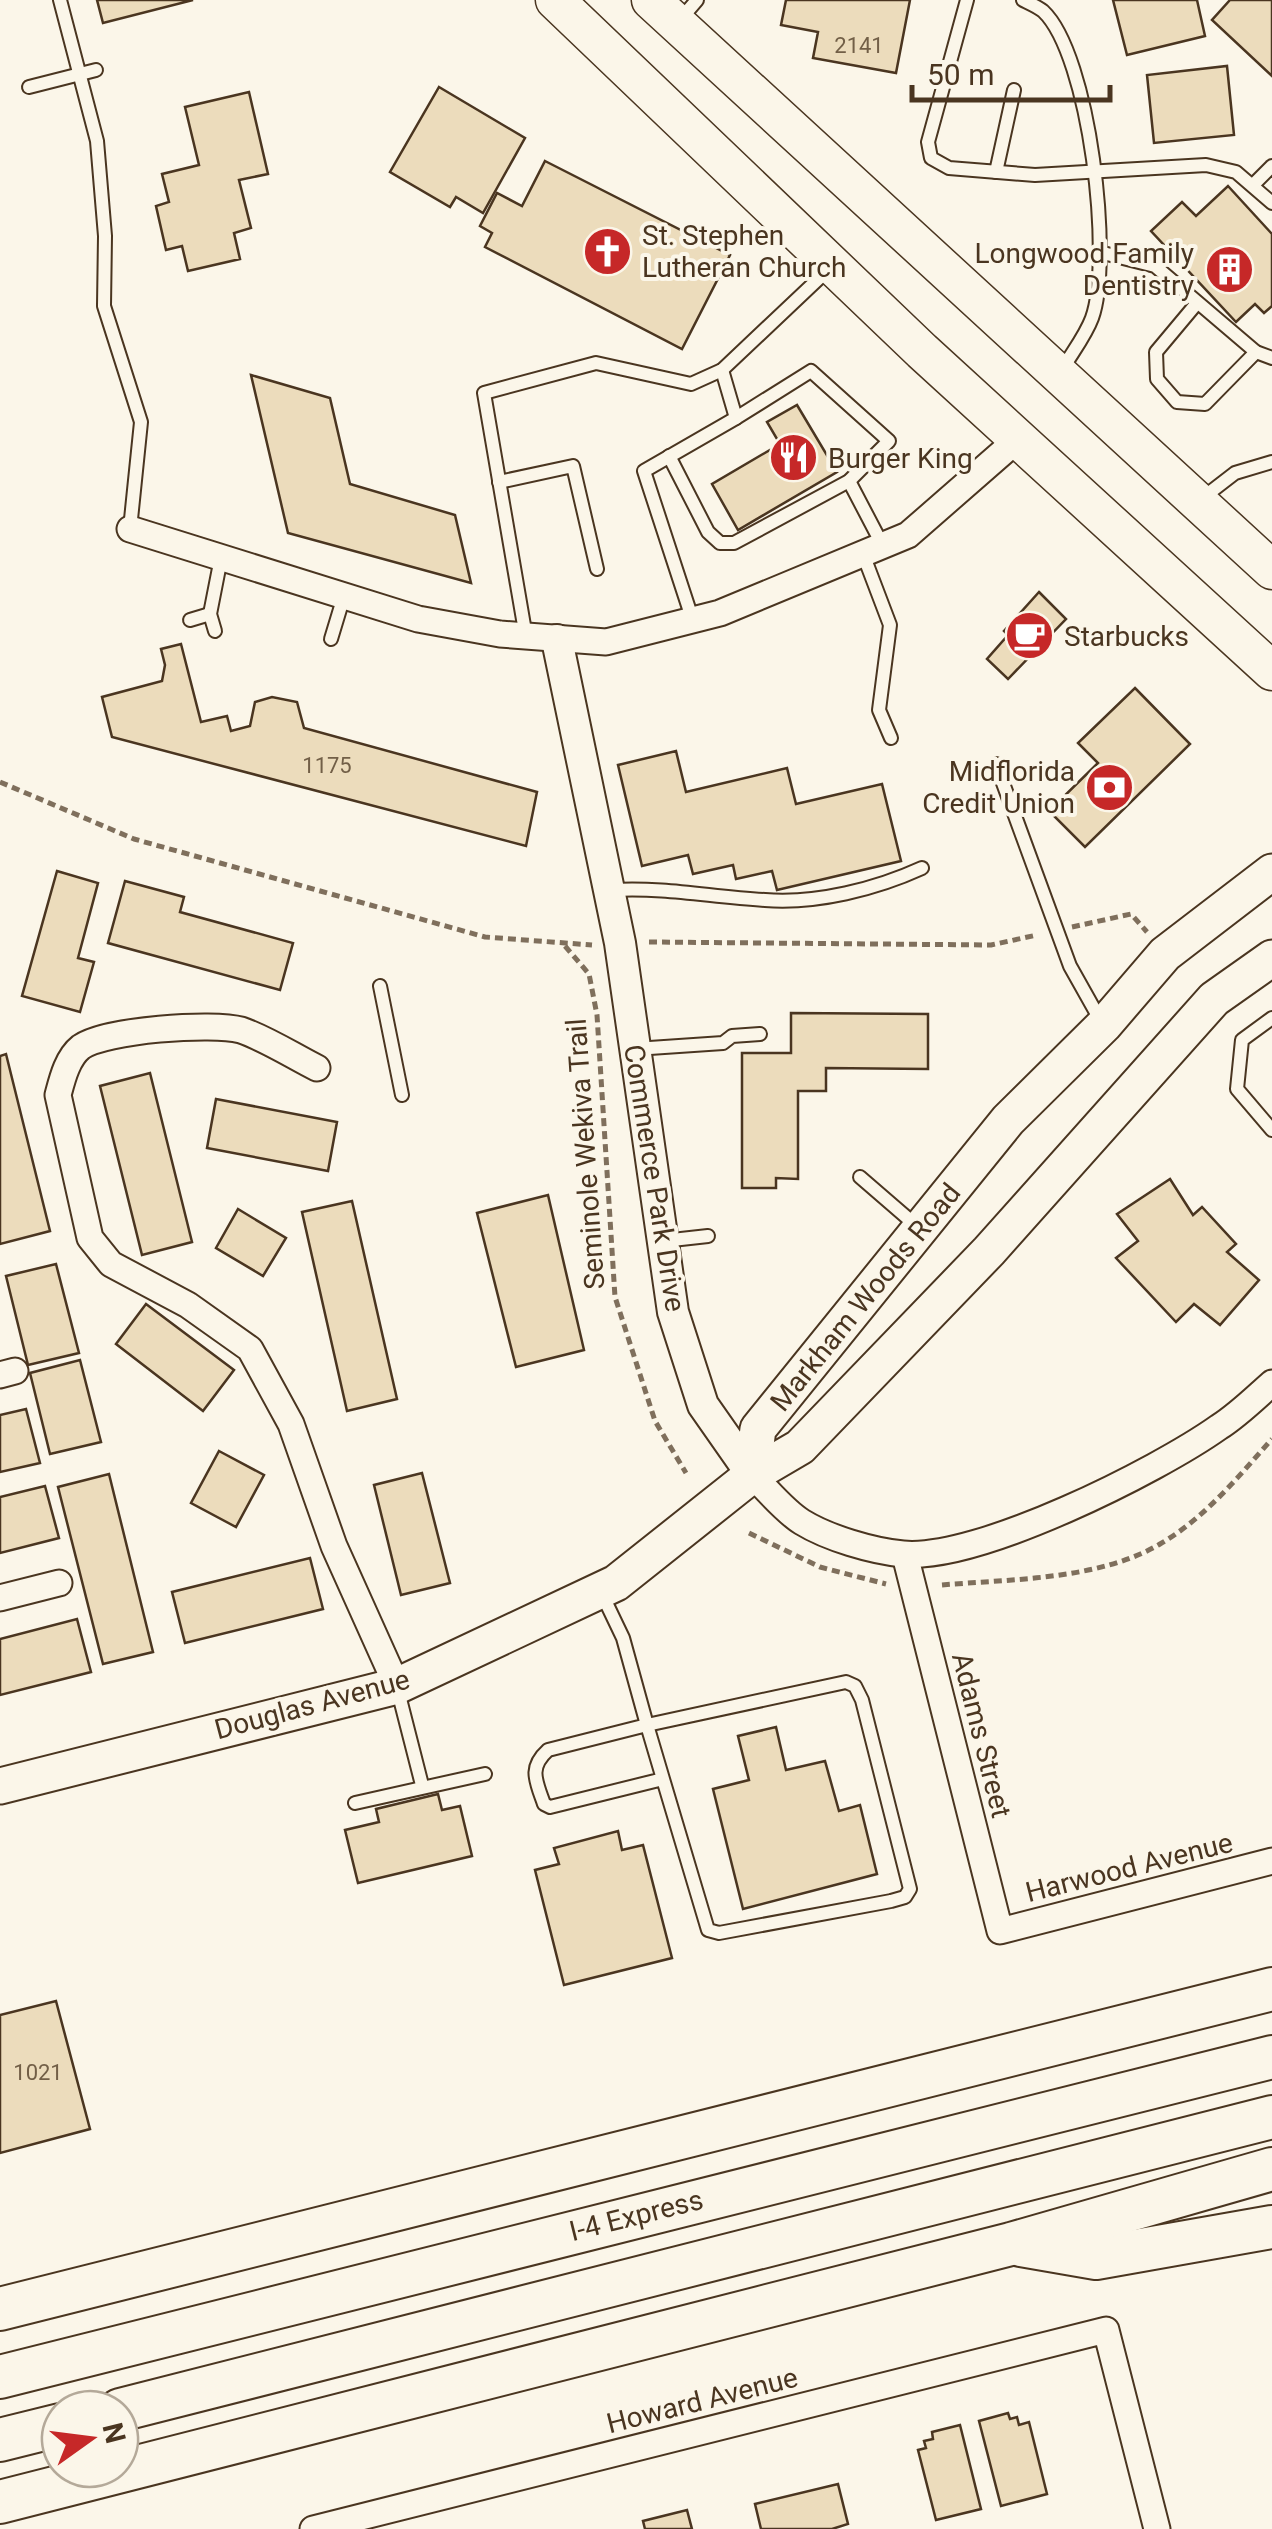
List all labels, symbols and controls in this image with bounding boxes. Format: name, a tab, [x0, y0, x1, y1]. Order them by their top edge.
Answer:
house number: 2141	[834, 33, 884, 58]
scale bar	[912, 40, 1110, 102]
text: 50 m	[927, 57, 994, 92]
place label: St. Stephen Lutheran Church	[642, 219, 846, 284]
church icon: St. Stephen Lutheran Church	[581, 225, 633, 277]
place label: Longwood Family Dentistry	[974, 237, 1194, 302]
building icon: Longwood Family Dentistry	[1203, 243, 1255, 295]
restaurant icon: Burger King	[767, 432, 819, 484]
place label: Burger King	[828, 442, 973, 475]
cafe icon: Starbucks	[1003, 610, 1055, 662]
place label: Starbucks	[1064, 620, 1189, 653]
house number: 1175	[302, 753, 352, 778]
place label: Midflorida Credit Union	[922, 755, 1075, 820]
bank icon: Midflorida Credit Union	[1084, 761, 1136, 813]
street label: Seminole Wekiva Trail	[560, 1017, 611, 1291]
street label: Commerce Park Drive	[617, 1042, 692, 1314]
street label: Markham Woods Road	[763, 1177, 967, 1418]
street label: Adams Street	[945, 1649, 1018, 1821]
street label: Douglas Avenue	[211, 1663, 413, 1746]
street label: Harwood Avenue	[1022, 1826, 1236, 1909]
house number: 1021	[13, 2060, 63, 2085]
street label: I-4 Express	[566, 2183, 706, 2248]
street label: Howard Avenue	[603, 2361, 801, 2440]
north arrow	[40, 2389, 140, 2489]
text: N	[95, 2419, 132, 2447]

